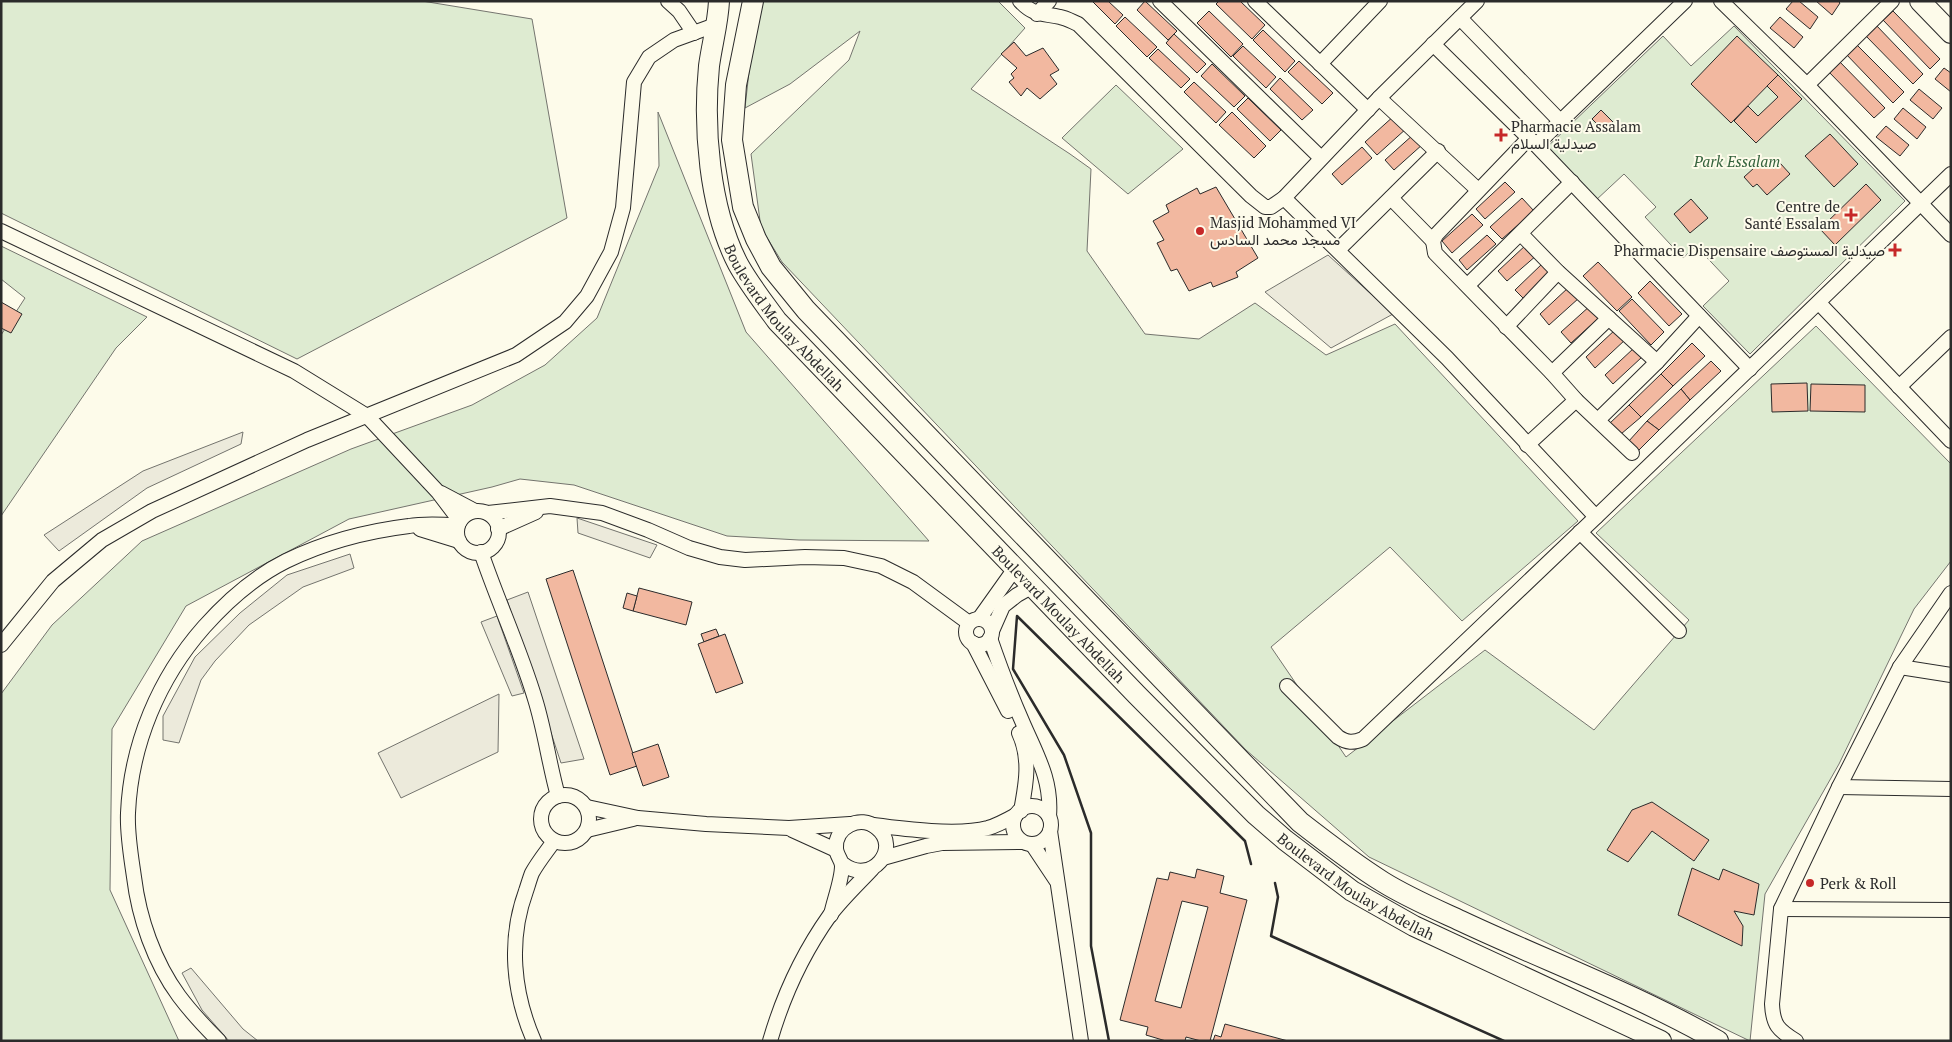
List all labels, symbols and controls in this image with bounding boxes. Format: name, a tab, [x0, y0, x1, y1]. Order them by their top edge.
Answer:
place label: Pharmacie Assalam صيدلية السلام	[1511, 116, 1641, 154]
marker: Pharmacie Assalam صيدلية السلام	[1495, 129, 1507, 141]
park label: Park Essalam	[1693, 151, 1780, 171]
place label: Centre de Santé Essalam	[1744, 196, 1840, 233]
marker: Centre de Santé Essalam	[1844, 208, 1858, 222]
place label: Masjid Mohammed VI مسجد محمد السادس	[1210, 212, 1356, 250]
marker: Masjid Mohammed VI مسجد محمد السادس	[1194, 225, 1206, 237]
place label: Pharmacie Dispensaire صيدلية المستوصف	[1614, 240, 1885, 260]
street label: Boulevard Moulay Abdellah	[720, 241, 849, 395]
marker: Pharmacie Dispensaire صيدلية المستوصف	[1889, 244, 1901, 256]
street label: Boulevard Moulay Abdellah	[988, 541, 1130, 687]
street label: Boulevard Moulay Abdellah	[1273, 828, 1438, 944]
place label: Perk & Roll	[1820, 873, 1896, 893]
marker: Perk & Roll	[1804, 877, 1816, 889]

